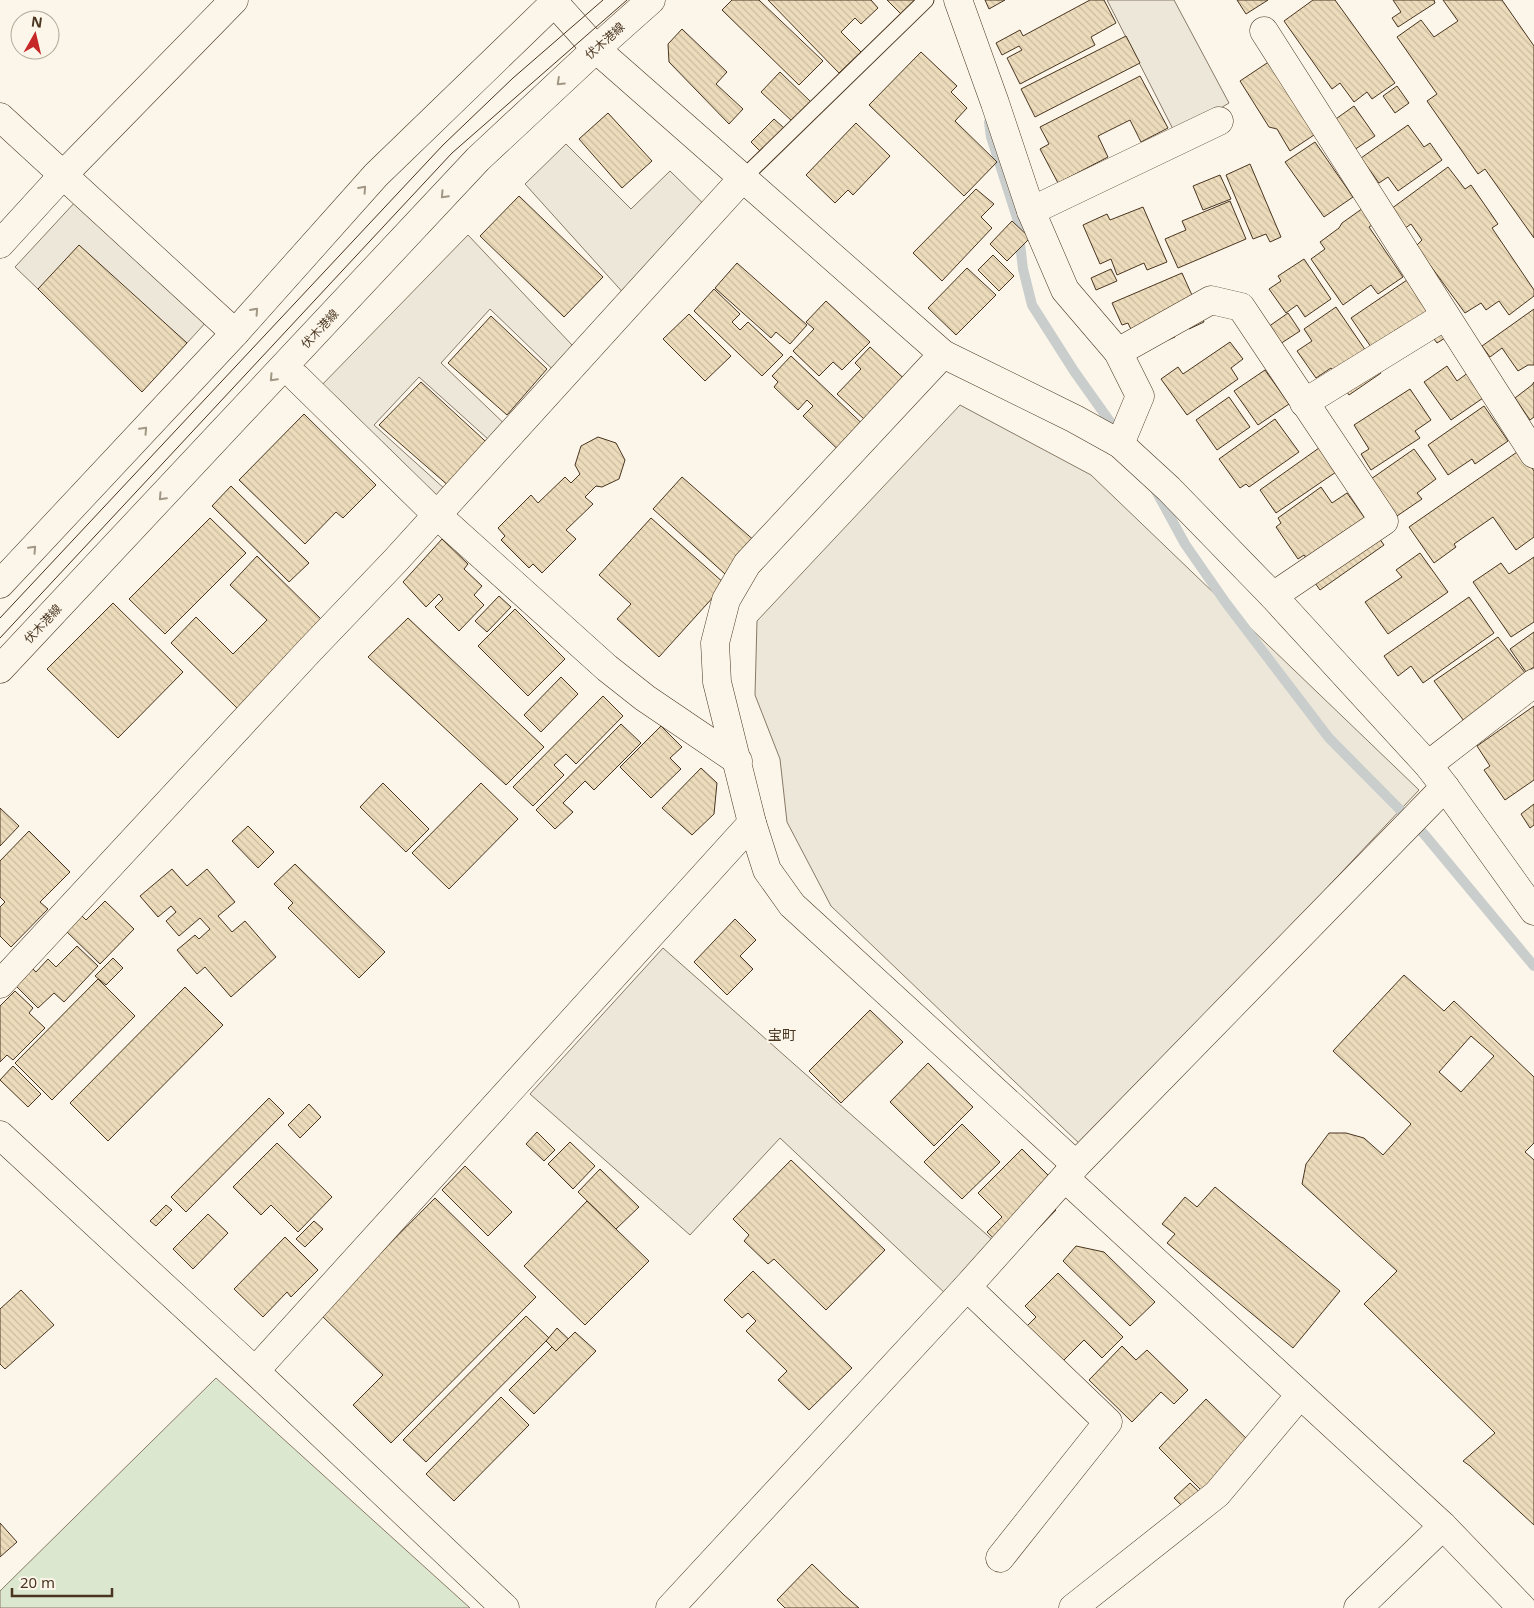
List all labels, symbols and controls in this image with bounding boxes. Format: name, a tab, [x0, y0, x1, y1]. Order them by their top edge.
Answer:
north arrow	[10, 10, 60, 60]
text: N	[30, 11, 44, 32]
street label: 伏木港線	[581, 18, 628, 63]
one-way arrow	[557, 76, 566, 85]
one-way arrow	[357, 186, 366, 195]
one-way arrow	[441, 190, 450, 199]
street label: 伏木港線	[297, 305, 342, 352]
one-way arrow	[249, 307, 258, 316]
one-way arrow	[270, 372, 279, 381]
one-way arrow	[138, 427, 147, 436]
one-way arrow	[159, 491, 168, 500]
one-way arrow	[27, 545, 36, 554]
street label: 伏木港線	[20, 600, 65, 647]
district label: 宝町	[768, 1025, 796, 1044]
scale bar	[12, 1566, 112, 1598]
text: 20 m	[20, 1572, 55, 1592]

